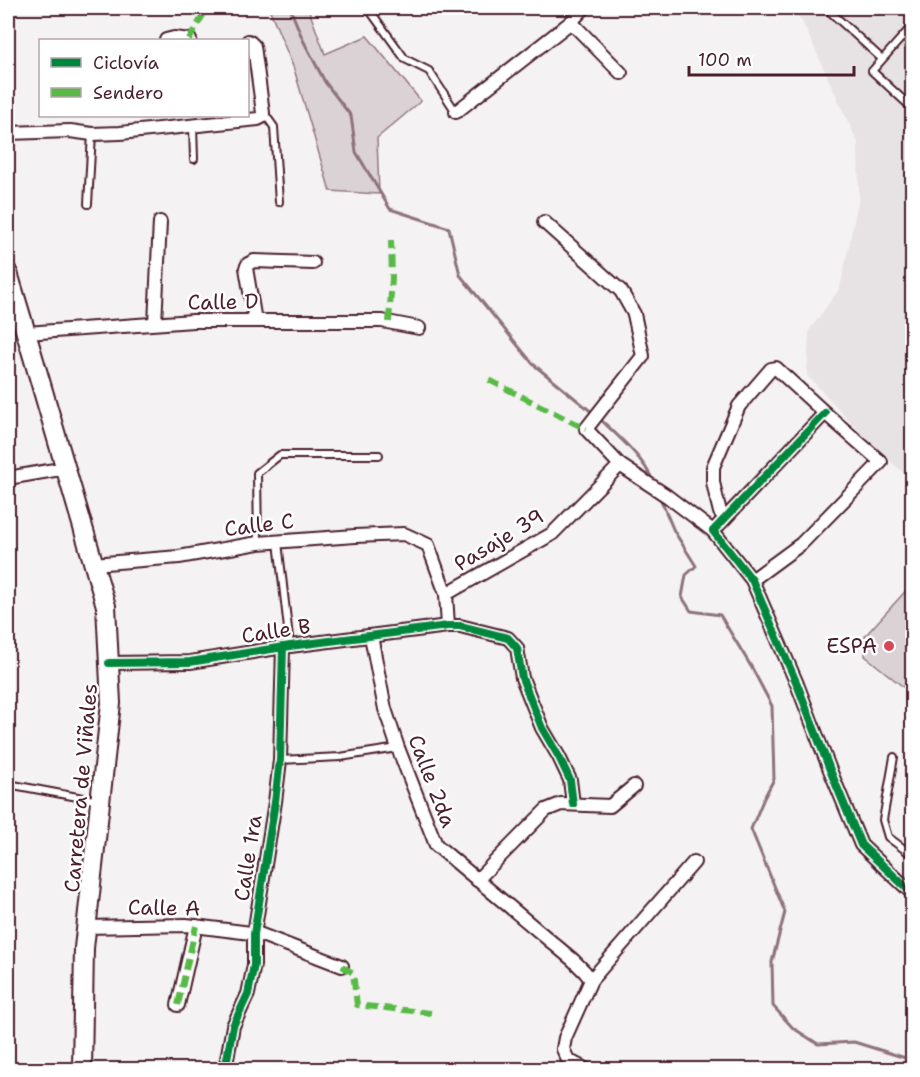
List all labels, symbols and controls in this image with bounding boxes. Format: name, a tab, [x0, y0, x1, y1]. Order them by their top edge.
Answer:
legend	[39, 39, 249, 117]
scale bar	[689, 39, 854, 77]
text: 100 m	[698, 48, 752, 72]
text: Ciclovía	[93, 51, 159, 75]
text: Sendero	[93, 81, 163, 105]
street label: Calle D	[187, 287, 259, 317]
street label: Pasaje 39	[449, 502, 549, 578]
street label: Calle C	[223, 507, 295, 543]
street label: Calle B	[240, 612, 312, 650]
place label: ESPA	[826, 632, 877, 660]
marker: ESPA	[882, 639, 896, 653]
street label: Carretera de Viñales	[58, 682, 104, 894]
street label: Calle 2da	[402, 731, 462, 831]
street label: Calle 1ra	[227, 813, 269, 903]
street label: Calle A	[128, 893, 200, 923]

